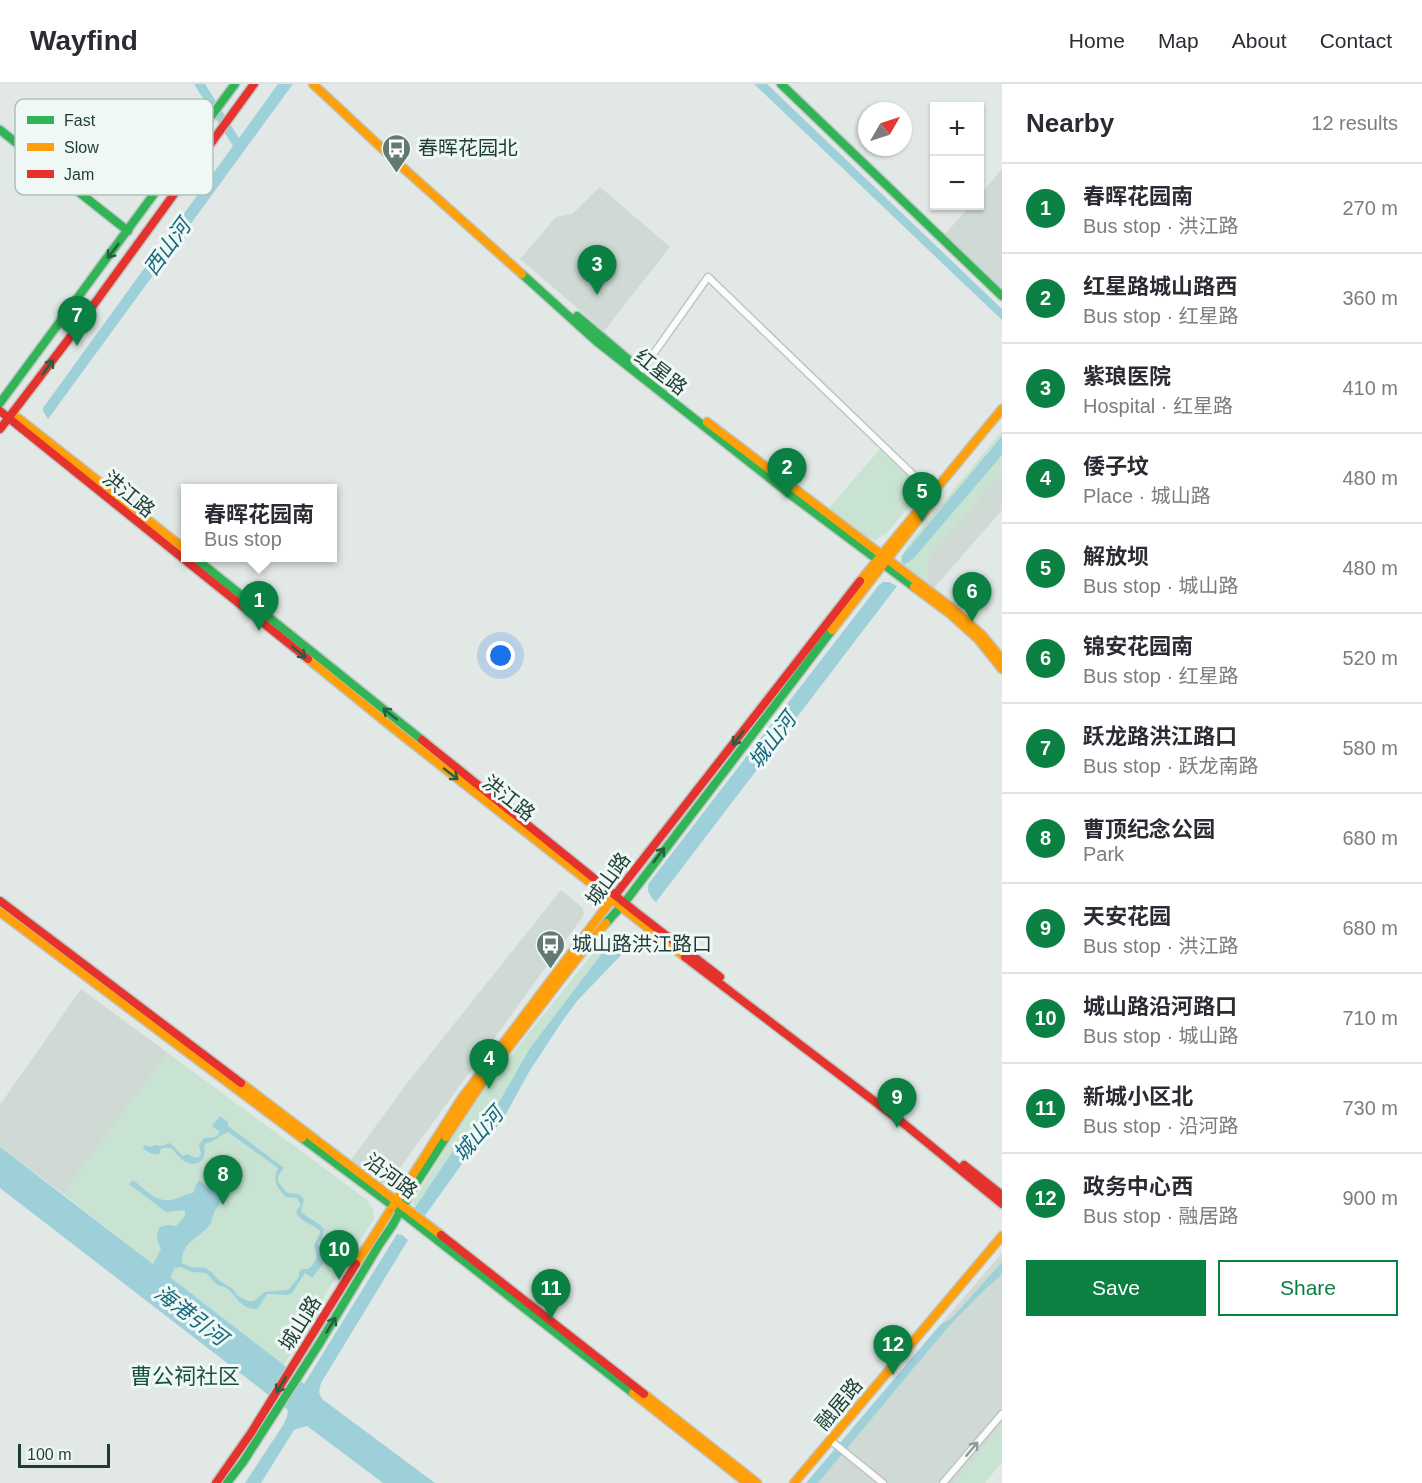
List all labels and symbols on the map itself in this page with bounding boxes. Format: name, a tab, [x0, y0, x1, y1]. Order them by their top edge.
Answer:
legend	[15, 99, 213, 195]
north arrow	[858, 102, 912, 156]
text: Fast	[64, 112, 96, 129]
bus stop icon: 春晖花园北	[381, 132, 413, 174]
place label: 春晖花园北	[418, 137, 518, 159]
text: Slow	[64, 139, 99, 156]
text: Jam	[64, 166, 94, 183]
water label: 西山河	[139, 212, 197, 279]
one-way arrow	[107, 243, 119, 259]
pin: 3	[578, 246, 616, 295]
pin: 7	[58, 296, 97, 346]
street label: 红星路	[631, 345, 691, 399]
one-way arrow	[41, 359, 54, 375]
pin: 2	[768, 448, 806, 498]
street label: 洪江路	[99, 467, 159, 521]
pin: 5	[902, 472, 942, 522]
pin: 6	[952, 572, 992, 622]
pin: 1	[240, 582, 278, 631]
your location	[486, 641, 515, 670]
one-way arrow	[291, 645, 306, 659]
water label: 城山河	[744, 705, 803, 772]
one-way arrow	[383, 707, 399, 720]
one-way arrow	[731, 729, 744, 745]
one-way arrow	[443, 767, 459, 780]
street label: 洪江路	[479, 771, 539, 825]
one-way arrow	[653, 847, 666, 863]
street label: 城山路	[581, 848, 635, 910]
bus stop icon: 城山路洪江路口	[535, 928, 567, 970]
place label: 城山路洪江路口	[572, 933, 712, 955]
pin: 4	[470, 1040, 508, 1089]
pin: 9	[878, 1078, 916, 1128]
water label: 城山河	[449, 1100, 510, 1165]
street label: 沿河路	[360, 1149, 422, 1203]
pin: 8	[204, 1156, 242, 1205]
pin: 10	[320, 1230, 358, 1280]
pin: 11	[532, 1270, 570, 1319]
water label: 海港引河	[151, 1281, 235, 1352]
street label: 城山路	[275, 1292, 325, 1354]
one-way arrow	[325, 1317, 337, 1334]
pin: 12	[874, 1326, 912, 1375]
district label: 曹公祠社区	[130, 1364, 240, 1389]
street label: 融居路	[811, 1374, 867, 1434]
one-way arrow	[274, 1376, 286, 1393]
scale bar	[18, 1441, 110, 1468]
one-way arrow	[965, 1442, 979, 1457]

